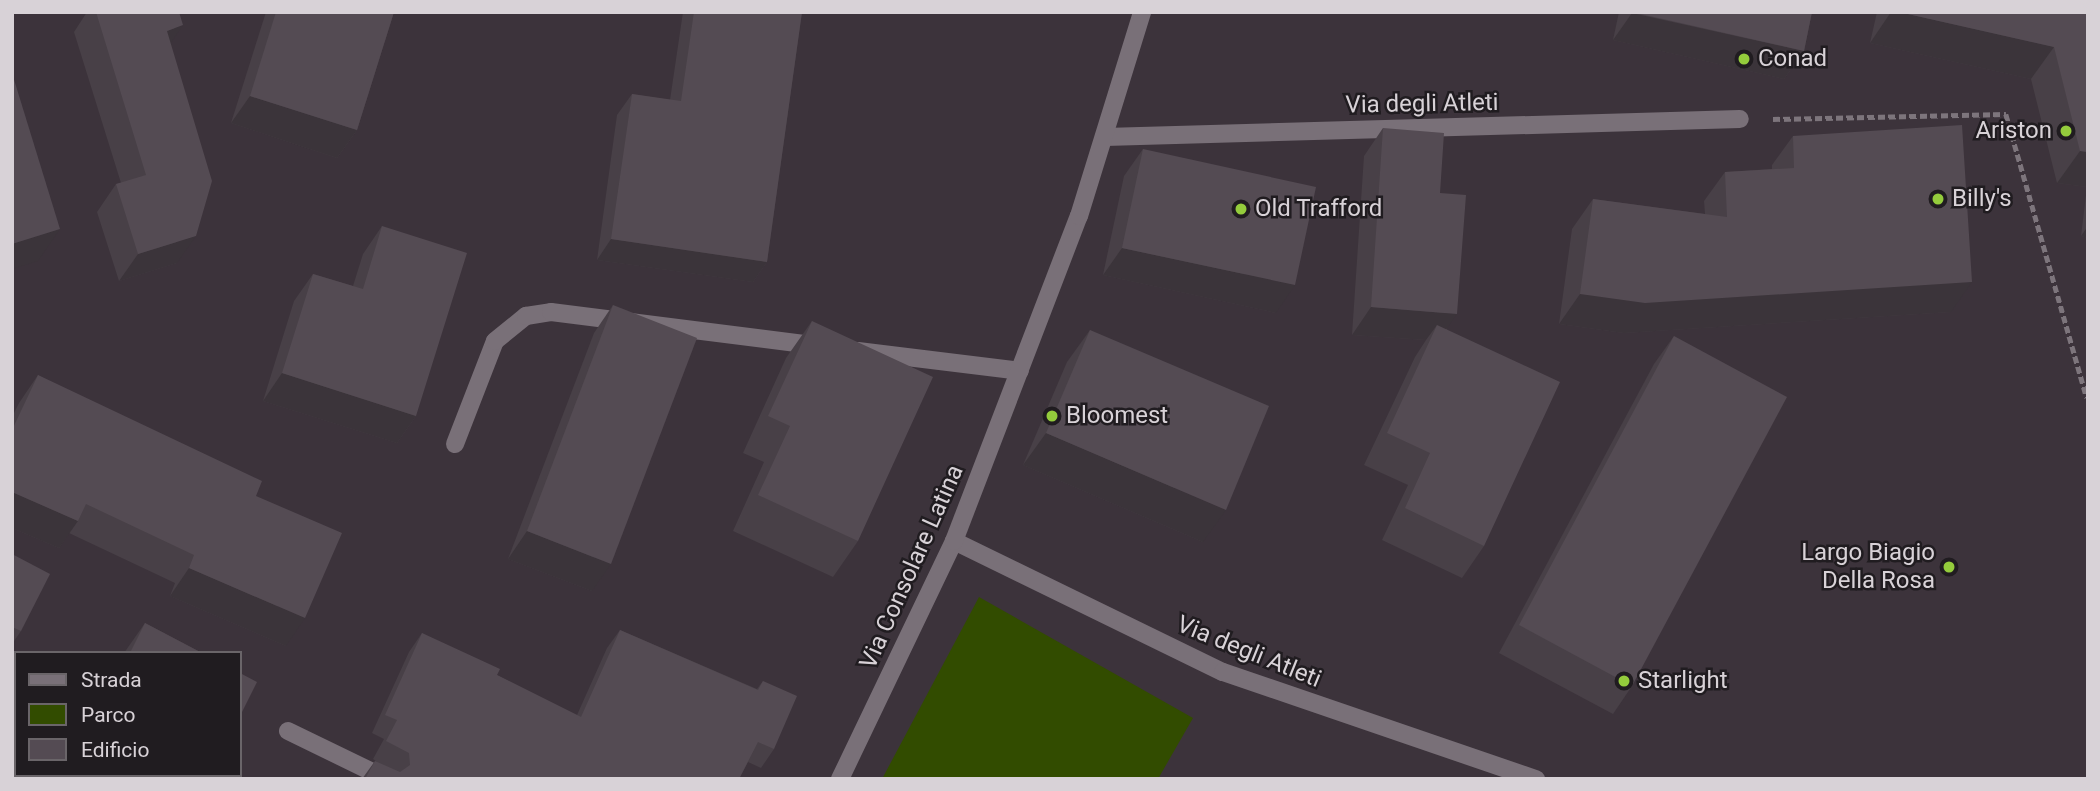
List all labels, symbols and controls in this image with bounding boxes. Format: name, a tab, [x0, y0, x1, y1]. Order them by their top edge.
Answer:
place label: Conad	[1758, 45, 1827, 73]
marker: Conad	[1736, 51, 1752, 67]
street label: Via degli Atleti	[1345, 88, 1499, 120]
place label: Ariston	[1975, 117, 2052, 145]
marker: Ariston	[2058, 123, 2074, 139]
place label: Billy's	[1952, 185, 2012, 213]
marker: Billy's	[1930, 191, 1946, 207]
place label: Old Trafford	[1255, 195, 1383, 223]
marker: Old Trafford	[1233, 201, 1249, 217]
place label: Bloomest	[1066, 402, 1168, 430]
marker: Bloomest	[1044, 408, 1060, 424]
street label: Via Consolare Latina	[854, 461, 970, 673]
place label: Largo Biagio Della Rosa	[1801, 539, 1935, 595]
marker: Largo Biagio Della Rosa	[1941, 559, 1957, 575]
street label: Via degli Atleti	[1173, 610, 1325, 694]
legend	[14, 651, 242, 777]
place label: Starlight	[1638, 667, 1728, 695]
text: Strada	[81, 668, 142, 692]
marker: Starlight	[1616, 673, 1632, 689]
text: Parco	[81, 703, 135, 727]
text: Edificio	[81, 738, 149, 762]

